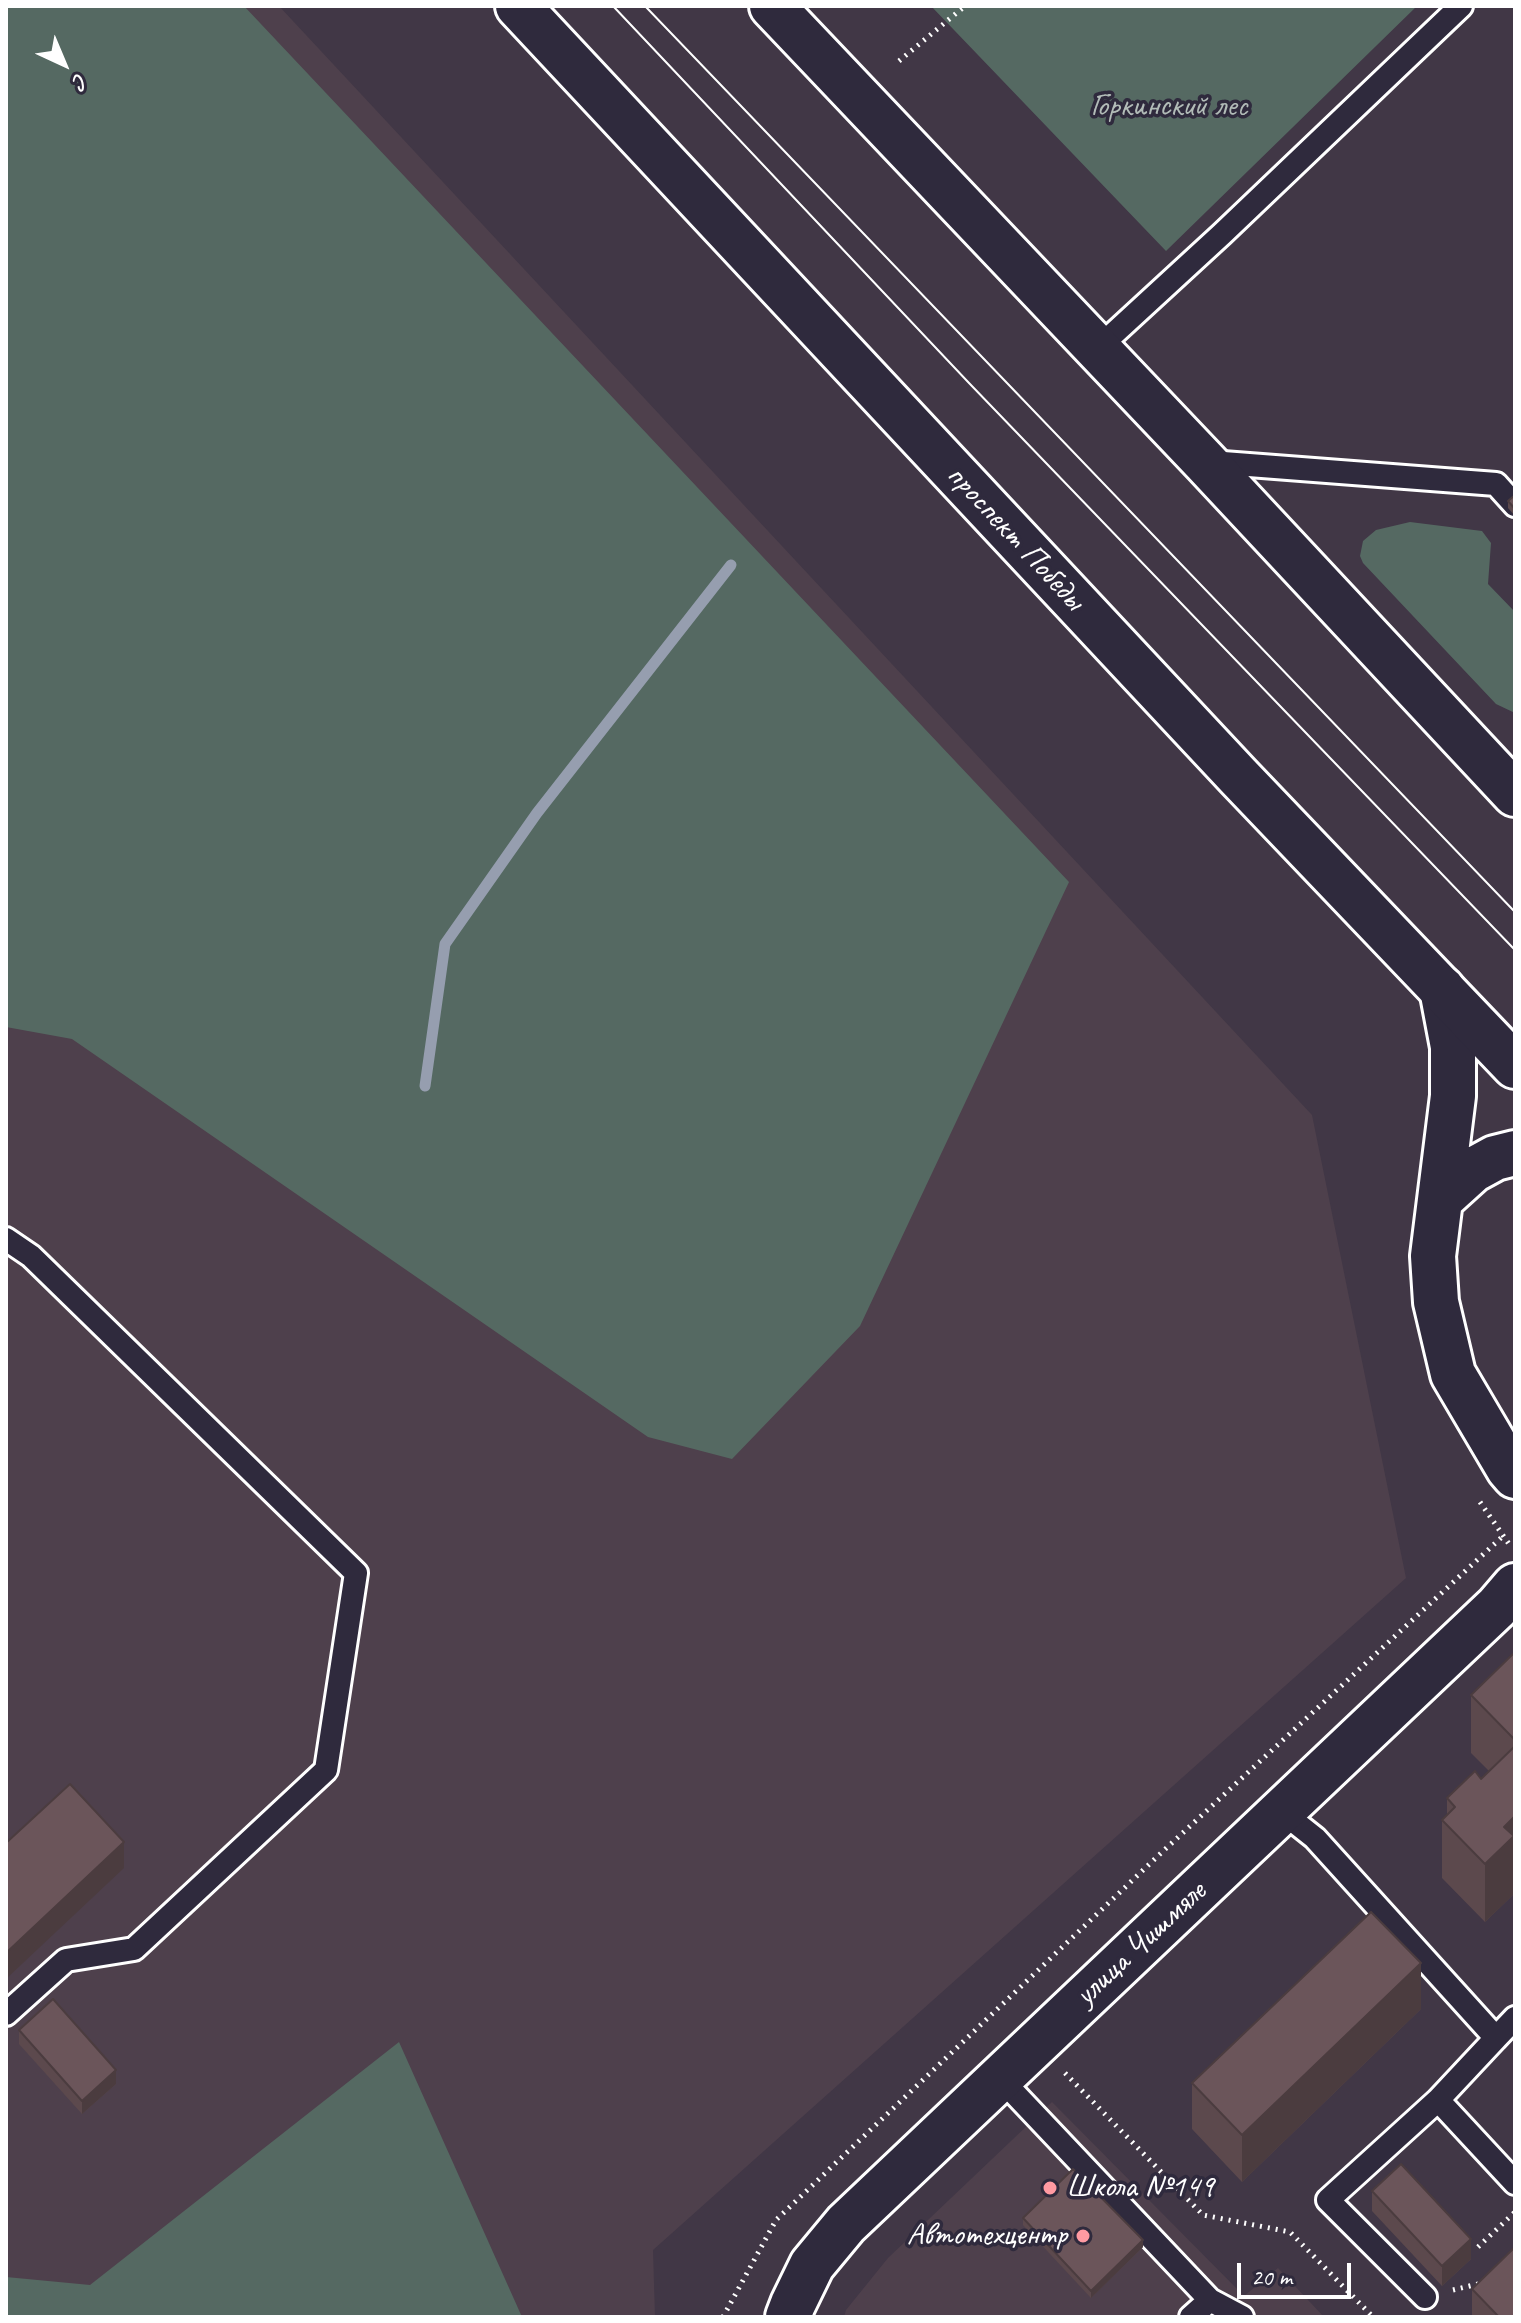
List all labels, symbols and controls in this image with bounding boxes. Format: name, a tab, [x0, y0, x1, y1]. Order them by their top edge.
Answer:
north arrow	[24, 24, 104, 104]
text: С	[67, 67, 94, 95]
park label: Горкинский лес	[1090, 88, 1248, 126]
street label: проспект Победы	[938, 457, 1092, 619]
street label: улица Чишмяле	[1067, 1873, 1215, 2015]
place label: Школа №149	[1066, 2169, 1214, 2207]
marker: Школа №149	[1041, 2179, 1059, 2197]
place label: Автотехцентр	[907, 2217, 1067, 2255]
marker: Автотехцентр	[1074, 2227, 1092, 2245]
scale bar	[1241, 2247, 1355, 2297]
text: 20 m	[1251, 2262, 1292, 2292]

